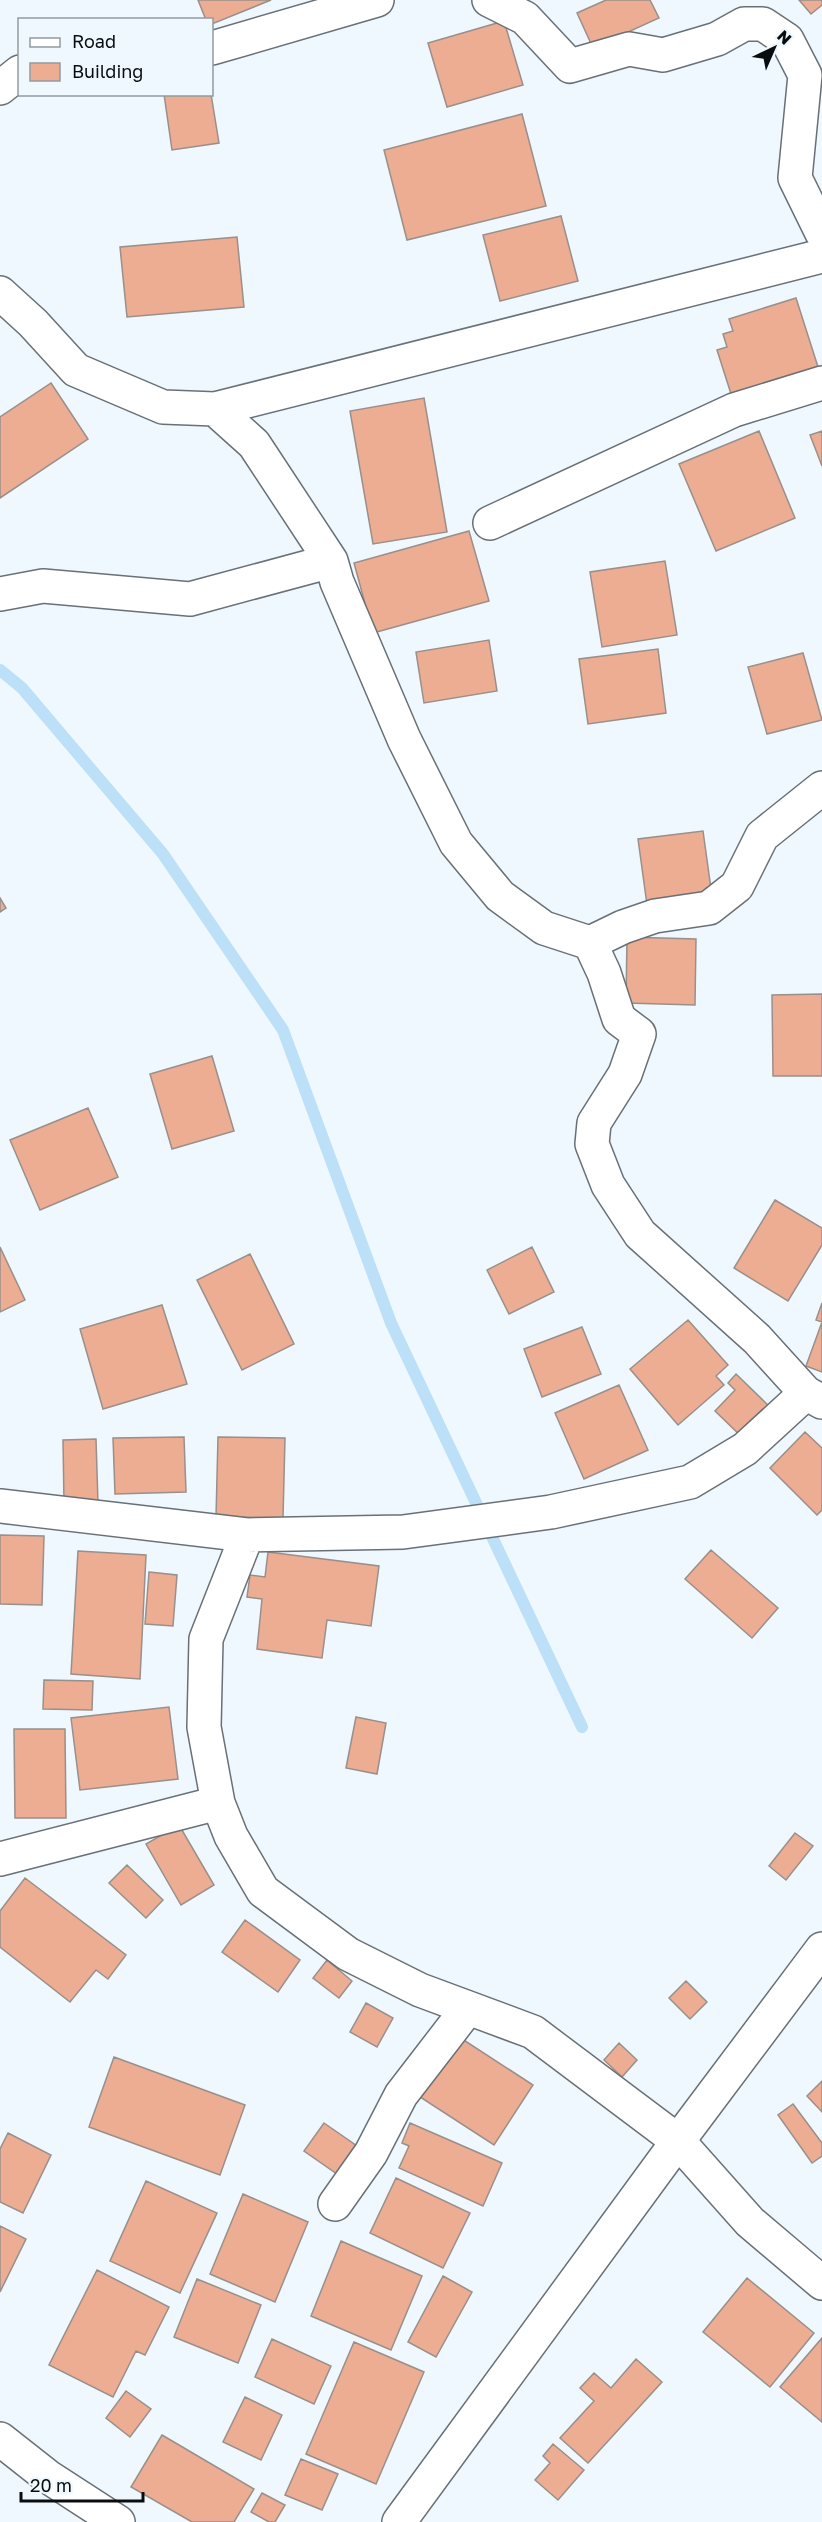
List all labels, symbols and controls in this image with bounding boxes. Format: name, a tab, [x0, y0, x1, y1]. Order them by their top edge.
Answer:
legend	[18, 18, 213, 96]
north arrow	[744, 18, 804, 78]
text: N	[773, 26, 796, 49]
text: Road	[72, 30, 116, 52]
text: Building	[72, 60, 143, 82]
scale bar	[21, 2465, 142, 2503]
text: 20 m	[30, 2474, 72, 2496]

